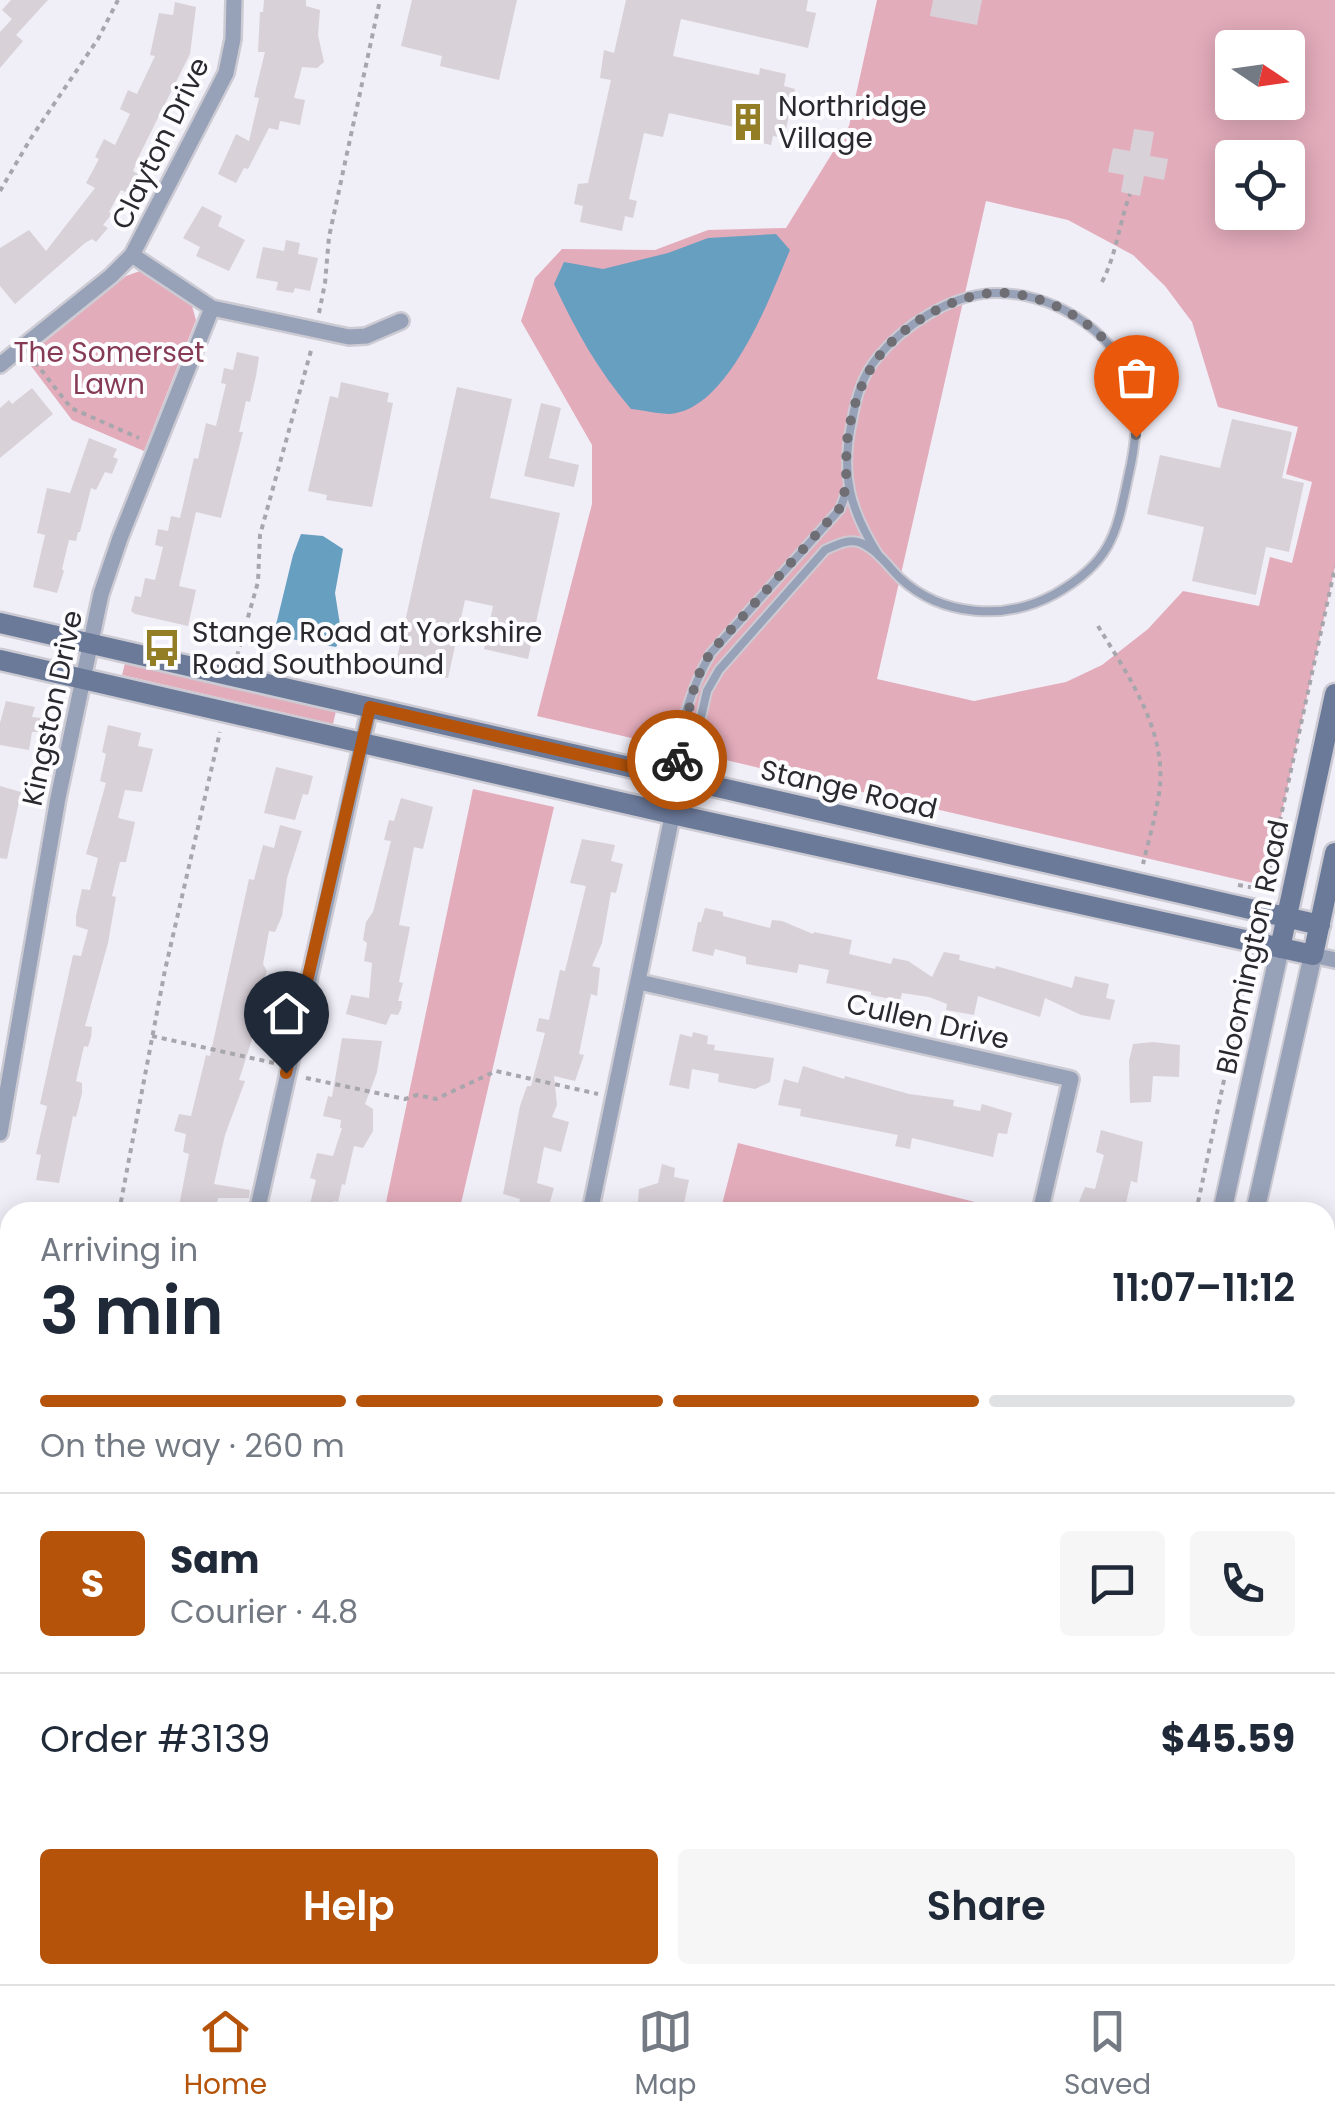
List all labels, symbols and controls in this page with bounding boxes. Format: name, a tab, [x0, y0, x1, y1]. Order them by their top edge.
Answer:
north arrow	[1215, 30, 1305, 120]
map controls	[1215, 30, 1305, 230]
street label: Clayton Drive	[102, 51, 219, 236]
place label: Northridge Village	[778, 87, 927, 158]
building icon: Northridge Village	[727, 101, 769, 143]
button: locate	[1215, 140, 1305, 230]
park label: The Somerset Lawn	[13, 333, 205, 404]
pin	[1094, 335, 1179, 438]
icon: bag	[1109, 350, 1164, 405]
street label: Kingston Drive	[13, 607, 92, 809]
place label: Stange Road at Yorkshire Road Southbound	[192, 613, 542, 684]
bus stop icon: Stange Road at Yorkshire Road Southbound	[141, 627, 183, 669]
courier	[627, 710, 727, 810]
icon: bike	[650, 733, 705, 788]
street label: Stange Road	[757, 750, 941, 829]
street label: Bloomington Road	[1207, 816, 1298, 1078]
pin	[244, 971, 329, 1074]
street label: Cullen Drive	[842, 984, 1013, 1059]
icon: home	[259, 986, 314, 1041]
text: Arriving in	[40, 1227, 198, 1272]
text: 11:07–11:12	[1112, 1261, 1295, 1314]
text: 3 min	[40, 1266, 224, 1357]
text: On the way · 260 m	[40, 1423, 345, 1468]
button: chat	[1060, 1531, 1165, 1636]
button: phone	[1190, 1531, 1295, 1636]
text: Sam	[170, 1533, 259, 1586]
text: S	[81, 1557, 104, 1610]
text: Courier · 4.8	[170, 1589, 358, 1634]
text: Order #3139	[40, 1712, 270, 1765]
text: $45.59	[1161, 1712, 1295, 1765]
button: Help	[40, 1849, 658, 1964]
button: Share	[678, 1849, 1295, 1964]
tab: Home	[184, 2004, 267, 2106]
tab: Map	[635, 2004, 697, 2106]
tab: Saved	[1064, 2004, 1151, 2106]

